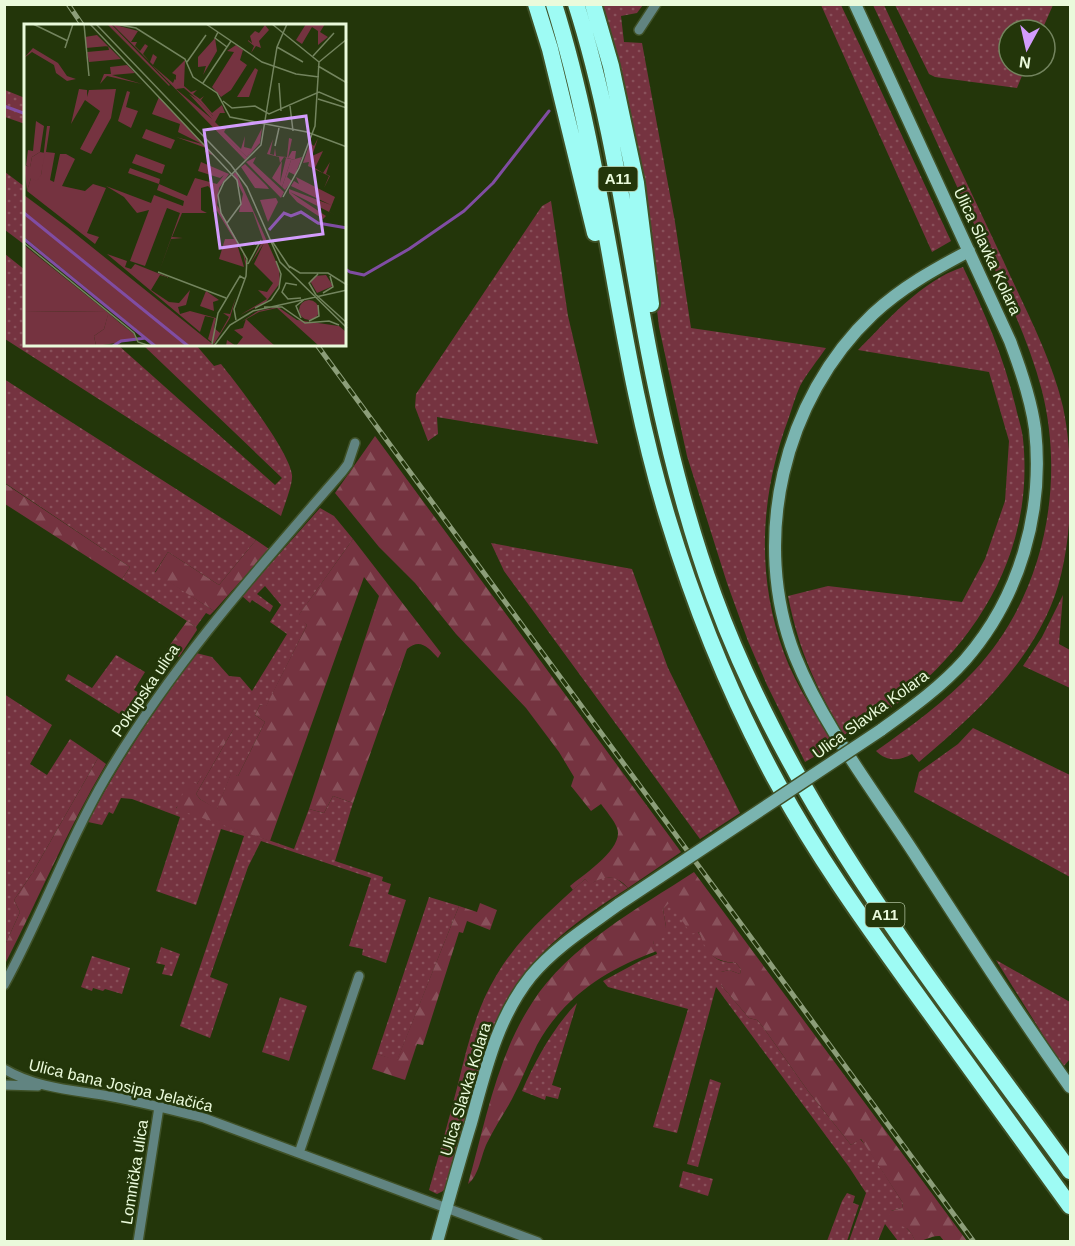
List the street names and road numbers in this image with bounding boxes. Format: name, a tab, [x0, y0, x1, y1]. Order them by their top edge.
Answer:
road number: A11	[598, 167, 638, 191]
street label: Ulica Slavka Kolara	[951, 185, 1025, 318]
street label: Pokupska ulica	[108, 641, 183, 740]
street label: Ulica Slavka Kolara	[809, 667, 931, 762]
road number: A11	[866, 903, 904, 927]
street label: Ulica Slavka Kolara	[437, 1020, 494, 1158]
street label: Ulica bana Josipa Jelačića	[27, 1056, 215, 1115]
street label: Lomnička ulica	[118, 1118, 151, 1226]

